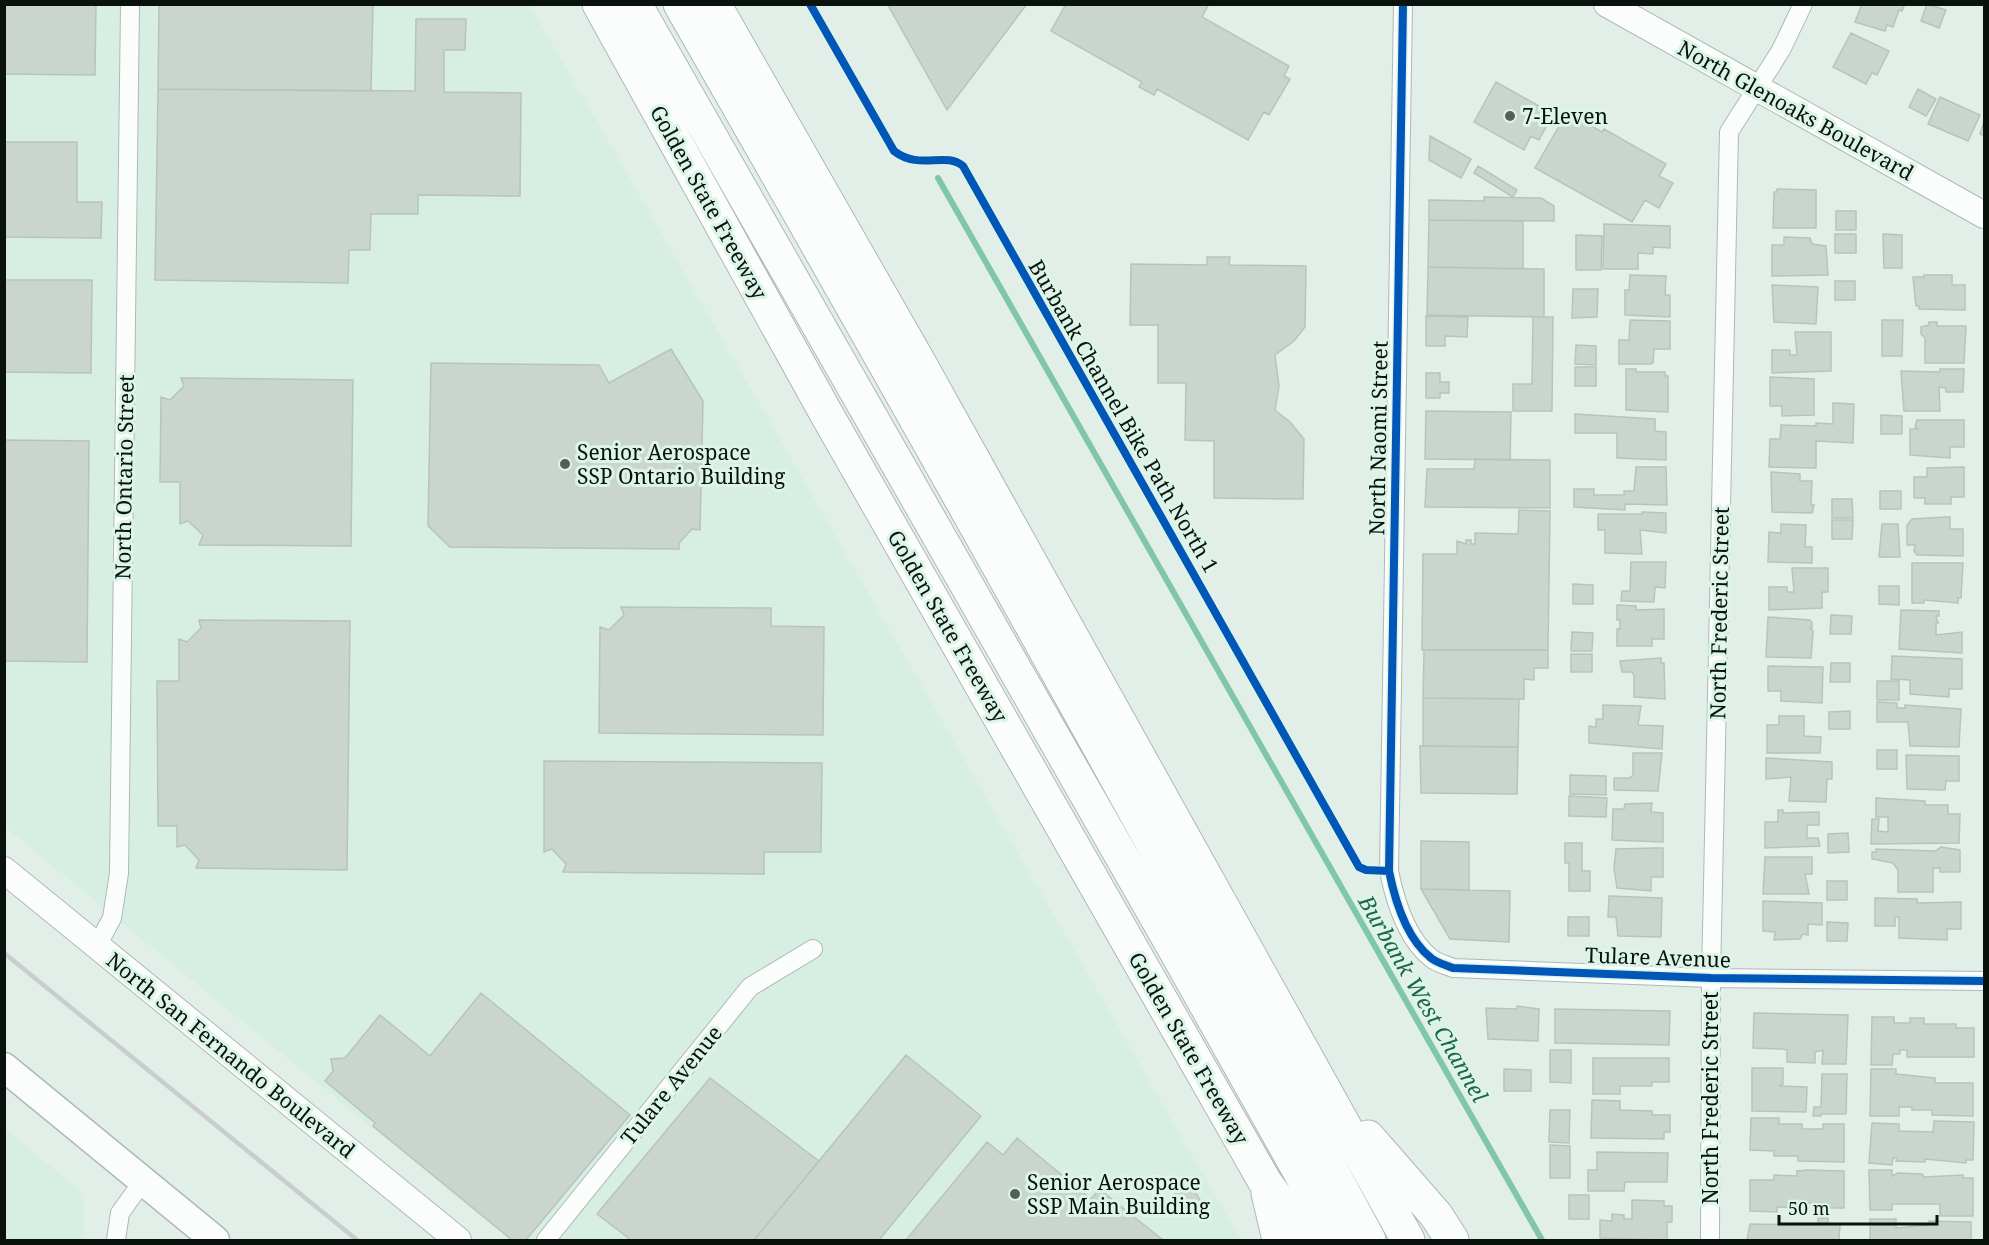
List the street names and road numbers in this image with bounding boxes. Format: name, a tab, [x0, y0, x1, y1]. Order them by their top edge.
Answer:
street label: North Glenoaks Boulevard	[1673, 33, 1919, 187]
street label: Golden State Freeway	[644, 100, 774, 304]
street label: Burbank Channel Bike Path North 1	[1023, 254, 1225, 578]
street label: North Naomi Street	[1362, 340, 1394, 536]
street label: North Ontario Street	[108, 374, 140, 580]
street label: North Frederic Street	[1703, 506, 1735, 720]
street label: Golden State Freeway	[881, 525, 1015, 727]
street label: Tulare Avenue	[1584, 940, 1732, 974]
street label: North San Fernando Boulevard	[101, 946, 361, 1164]
street label: Golden State Freeway	[1122, 947, 1256, 1149]
street label: North Frederic Street	[1696, 992, 1724, 1204]
street label: Tulare Avenue	[614, 1019, 728, 1151]

